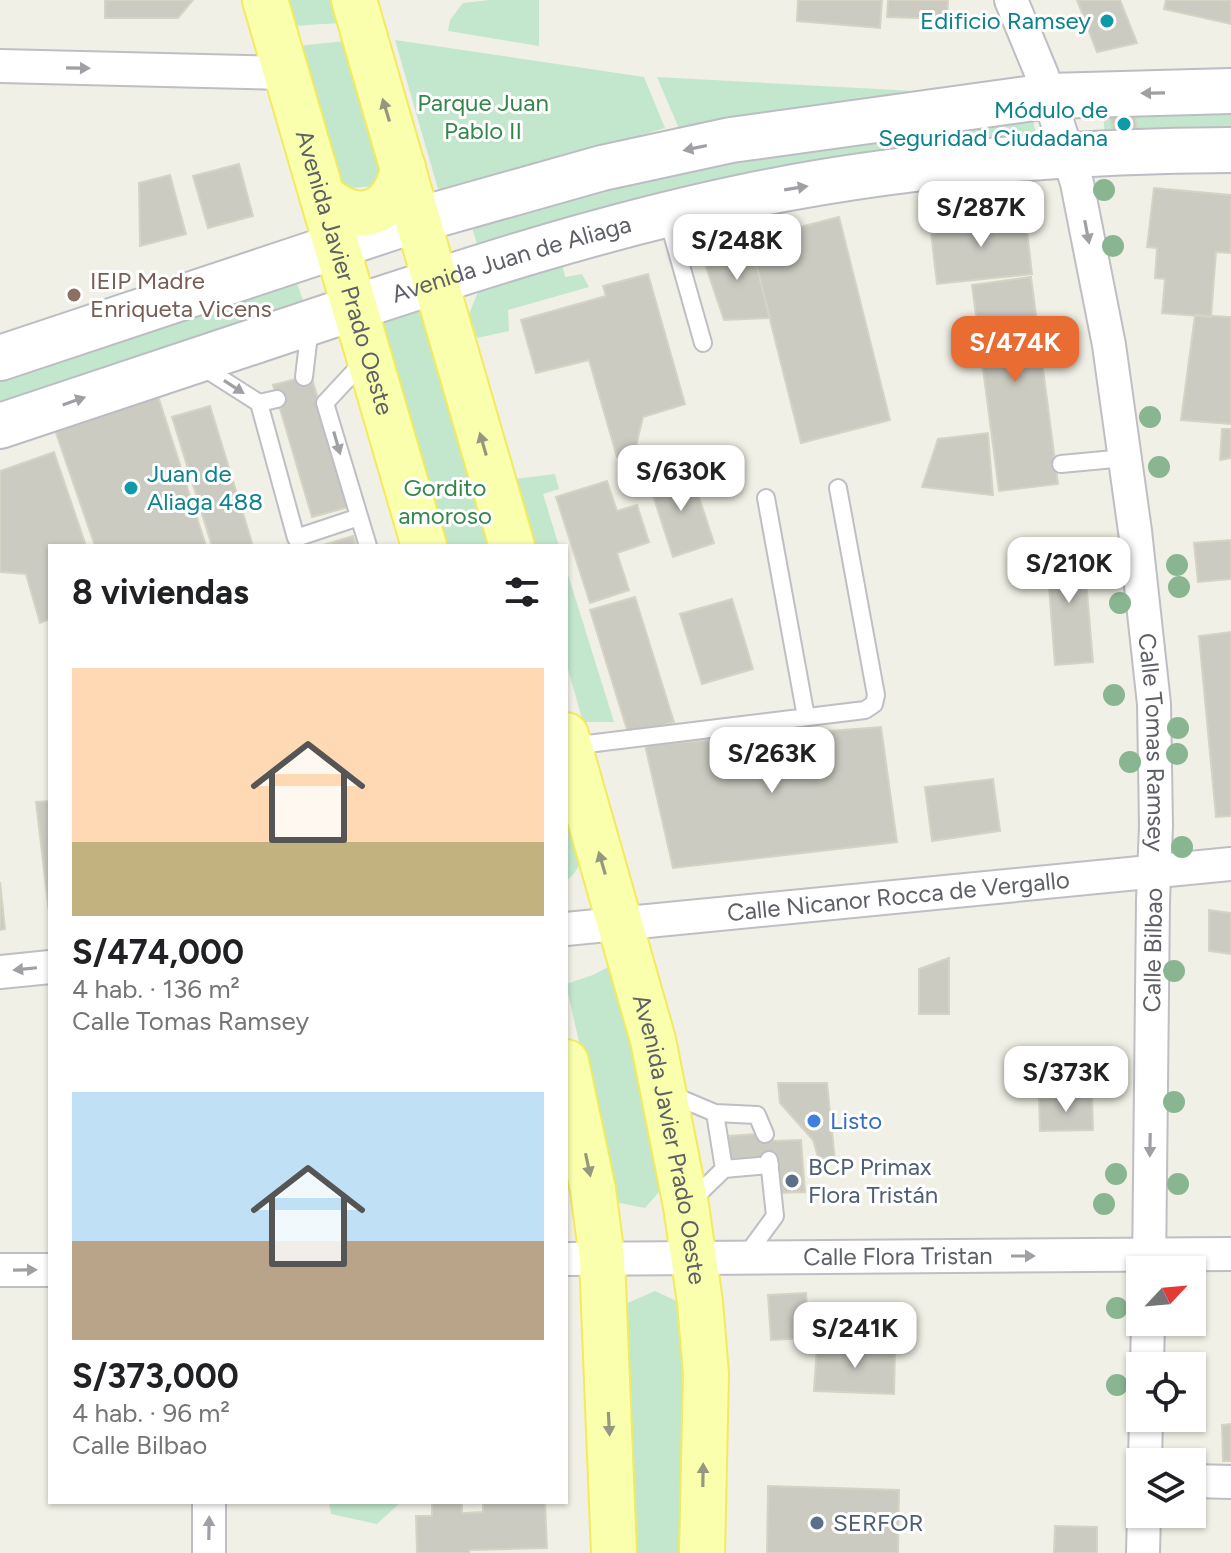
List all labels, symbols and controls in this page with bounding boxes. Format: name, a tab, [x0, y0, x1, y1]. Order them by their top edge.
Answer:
place label: Edificio Ramsey	[920, 6, 1091, 35]
marker: Edificio Ramsey	[1098, 12, 1116, 30]
one-way arrow	[66, 62, 91, 74]
one-way arrow	[1140, 87, 1165, 99]
park label: Parque Juan Pablo II	[417, 88, 549, 145]
place label: Módulo de Seguridad Ciudadana	[878, 95, 1108, 152]
one-way arrow	[379, 97, 392, 121]
marker: Módulo de Seguridad Ciudadana	[1115, 115, 1133, 133]
street label: Avenida Javier Prado Oeste	[290, 127, 400, 418]
one-way arrow	[682, 142, 707, 155]
one-way arrow	[784, 181, 809, 193]
pin: S/287K	[916, 181, 1046, 249]
text: S/287K	[936, 191, 1026, 223]
street label: Avenida Juan de Aliaga	[388, 209, 634, 309]
pin: S/248K	[672, 214, 802, 282]
one-way arrow	[1081, 219, 1093, 244]
text: S/248K	[691, 224, 783, 256]
place label: IEIP Madre Enriqueta Vicens	[90, 266, 272, 323]
marker: IEIP Madre Enriqueta Vicens	[65, 286, 83, 304]
pin: S/474K	[950, 316, 1080, 384]
text: S/474K	[969, 326, 1061, 358]
one-way arrow	[223, 380, 245, 394]
one-way arrow	[62, 395, 86, 407]
one-way arrow	[331, 432, 344, 456]
one-way arrow	[476, 432, 489, 456]
pin: S/630K	[616, 445, 746, 513]
text: S/630K	[636, 455, 726, 487]
place label: Juan de Aliaga 488	[147, 459, 263, 516]
park label: Gordito amoroso	[398, 473, 492, 530]
marker: Juan de Aliaga 488	[122, 479, 140, 497]
pin: S/210K	[1004, 537, 1134, 605]
text: S/210K	[1025, 547, 1113, 579]
icon: filters	[500, 570, 544, 614]
text: 8 viviendas	[72, 572, 249, 613]
street label: Calle Tomas Ramsey	[1132, 632, 1171, 853]
icon: home	[236, 720, 380, 864]
pin: S/263K	[707, 727, 837, 795]
text: S/263K	[728, 737, 816, 769]
one-way arrow	[596, 850, 608, 875]
street label: Calle Nicanor Rocca de Vergallo	[726, 865, 1071, 927]
street label: Calle Bilbao	[1137, 887, 1168, 1013]
text: S/474,000	[72, 932, 244, 973]
one-way arrow	[12, 963, 37, 976]
text: 4 hab. · 136 m²	[72, 973, 240, 1005]
street label: Avenida Javier Prado Oeste	[627, 991, 712, 1286]
text: Calle Tomas Ramsey	[72, 1005, 309, 1037]
pin: S/373K	[1001, 1046, 1131, 1114]
text: S/373K	[1022, 1056, 1110, 1088]
place label: Listo	[830, 1106, 882, 1135]
marker: Listo	[805, 1112, 823, 1130]
one-way arrow	[1144, 1133, 1157, 1158]
icon: home	[236, 1144, 380, 1288]
place label: BCP Primax Flora Tristán	[808, 1152, 938, 1209]
one-way arrow	[582, 1153, 595, 1178]
marker: BCP Primax Flora Tristán	[783, 1172, 801, 1190]
street label: Calle Flora Tristan	[803, 1241, 993, 1271]
one-way arrow	[1011, 1249, 1036, 1262]
north arrow	[1126, 1256, 1206, 1336]
map controls	[1126, 1256, 1206, 1528]
one-way arrow	[13, 1264, 38, 1276]
pin: S/241K	[790, 1302, 920, 1370]
text: S/241K	[812, 1312, 898, 1344]
button: locate	[1126, 1352, 1206, 1432]
text: S/373,000	[72, 1356, 239, 1397]
text: 4 hab. · 96 m²	[72, 1397, 230, 1429]
one-way arrow	[602, 1412, 615, 1437]
text: Calle Bilbao	[72, 1429, 207, 1461]
button: layers	[1126, 1448, 1206, 1528]
one-way arrow	[697, 1462, 710, 1487]
place label: SERFOR	[833, 1508, 924, 1537]
one-way arrow	[203, 1514, 215, 1540]
marker: SERFOR	[808, 1514, 826, 1532]

